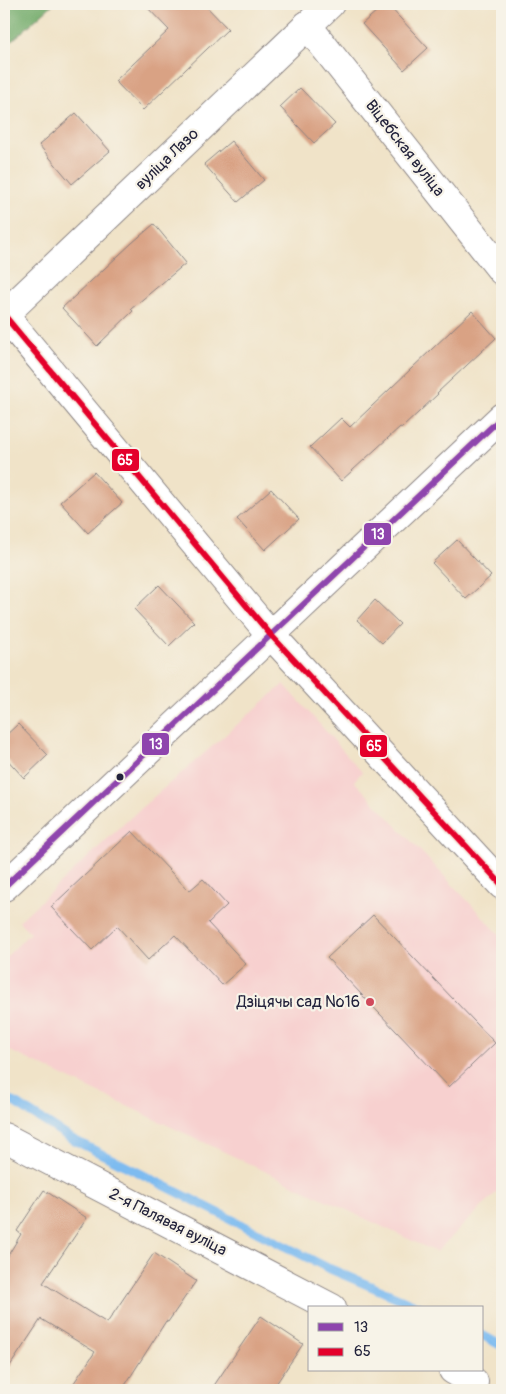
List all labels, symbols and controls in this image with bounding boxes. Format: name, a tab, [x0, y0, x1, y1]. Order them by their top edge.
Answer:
street label: Віцебская вуліца	[361, 96, 449, 200]
street label: вуліца Лазо	[131, 124, 203, 194]
line badge: 65	[111, 448, 140, 472]
text: 65	[117, 452, 133, 469]
line badge: 13	[363, 522, 392, 546]
text: 13	[371, 526, 385, 543]
line badge: 13	[141, 732, 170, 756]
line badge: 65	[359, 734, 388, 758]
text: 13	[149, 736, 163, 753]
text: 65	[366, 738, 382, 755]
unlabelled marker	[115, 772, 125, 782]
place label: Дзіцячы сад №16	[236, 992, 360, 1012]
marker: Дзіцячы сад №16	[364, 996, 376, 1008]
street label: 2-я Палявая вуліца	[106, 1184, 230, 1260]
legend	[308, 1306, 484, 1372]
text: 13	[354, 1318, 368, 1337]
text: 65	[354, 1342, 371, 1361]

